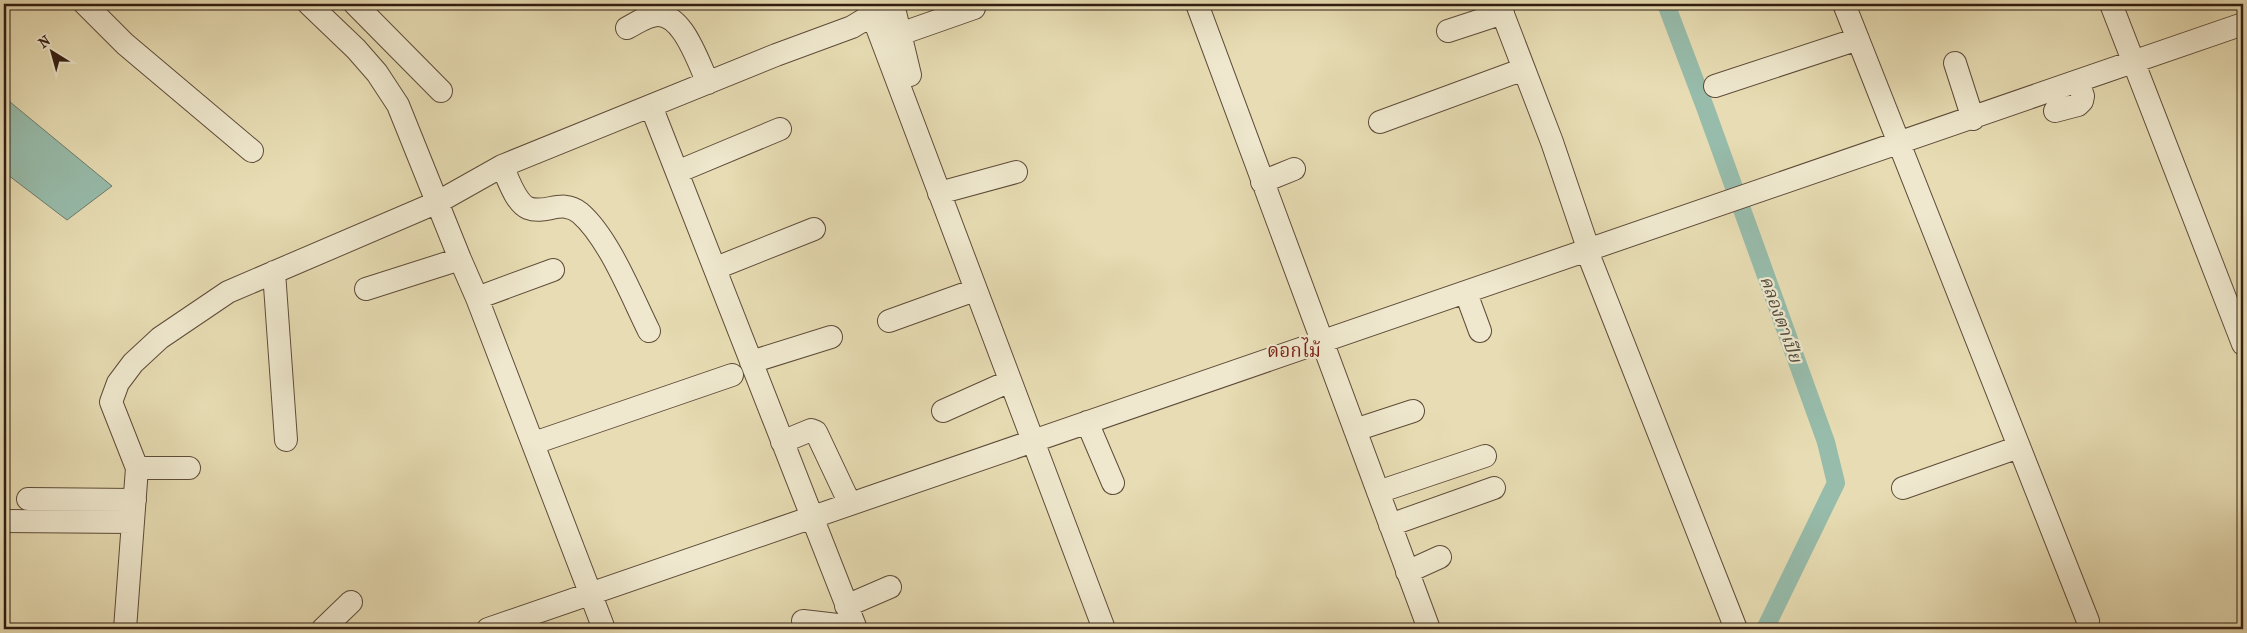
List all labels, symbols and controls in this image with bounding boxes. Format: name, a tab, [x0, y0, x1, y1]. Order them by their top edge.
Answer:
north arrow	[28, 28, 78, 78]
text: N	[35, 32, 54, 52]
water label: คลองตาเปีย	[1755, 273, 1806, 366]
district label: ดอกไม้	[1267, 337, 1321, 362]

